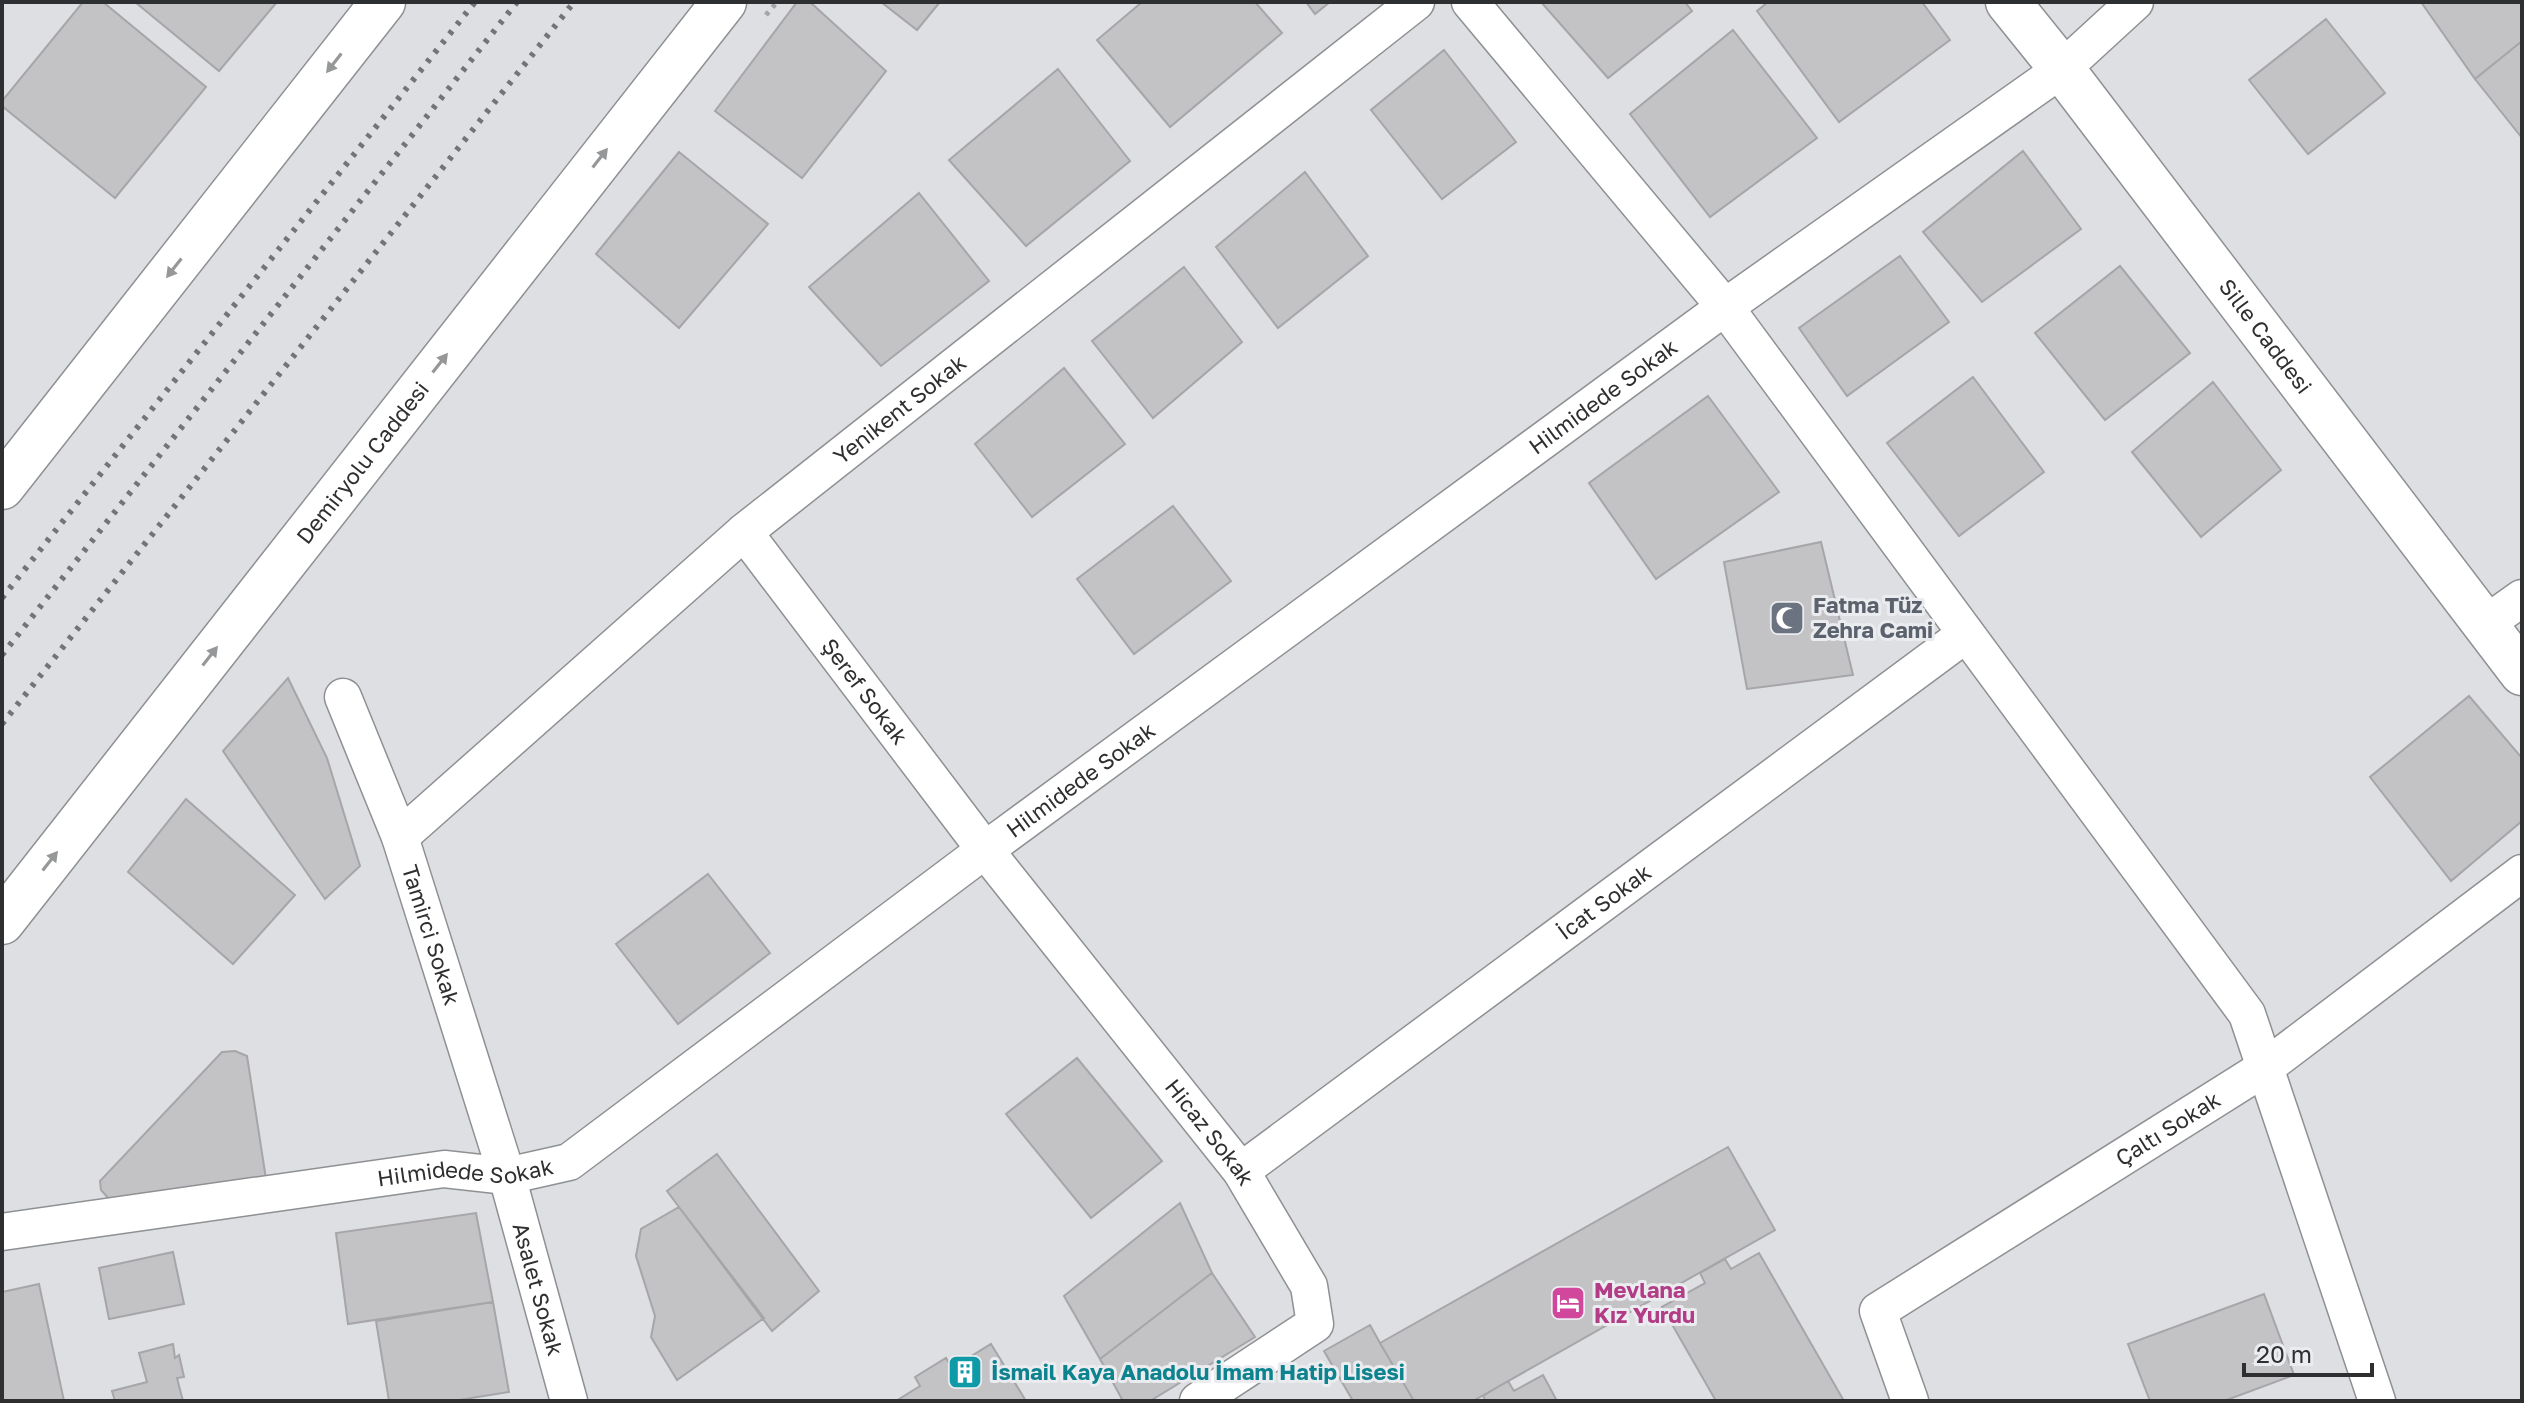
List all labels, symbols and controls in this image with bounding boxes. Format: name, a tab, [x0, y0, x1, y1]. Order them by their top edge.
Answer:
one-way arrow	[327, 53, 343, 73]
one-way arrow	[591, 148, 607, 168]
one-way arrow	[166, 258, 183, 278]
street label: Sille Caddesi	[2214, 273, 2318, 399]
street label: Hilmidede Sokak	[1523, 333, 1682, 459]
street label: Yenikent Sokak	[828, 348, 971, 469]
one-way arrow	[431, 353, 447, 373]
street label: Demiryolu Caddesi	[290, 376, 434, 549]
place label: Fatma Tüz Zehra Cami	[1813, 591, 1933, 643]
mosque icon: Fatma Tüz Zehra Cami	[1768, 599, 1806, 637]
street label: Şeref Sokak	[816, 633, 914, 749]
one-way arrow	[202, 646, 218, 666]
street label: Hilmidede Sokak	[1001, 716, 1160, 843]
one-way arrow	[41, 851, 58, 871]
street label: İcat Sokak	[1552, 858, 1656, 945]
street label: Tamirci Sokak	[397, 861, 466, 1008]
street label: Hicaz Sokak	[1160, 1073, 1260, 1190]
street label: Çaltı Sokak	[2110, 1085, 2225, 1171]
street label: Hilmidede Sokak	[375, 1152, 556, 1191]
street label: Asalet Sokak	[507, 1219, 570, 1359]
place label: Mevlana Kız Yurdu	[1594, 1276, 1695, 1328]
hotel icon: Mevlana Kız Yurdu	[1549, 1284, 1587, 1322]
scale bar	[2244, 1327, 2372, 1377]
text: 20 m	[2256, 1339, 2312, 1368]
building icon: İsmail Kaya Anadolu İmam Hatip Lisesi	[946, 1353, 984, 1391]
place label: İsmail Kaya Anadolu İmam Hatip Lisesi	[991, 1358, 1405, 1385]

